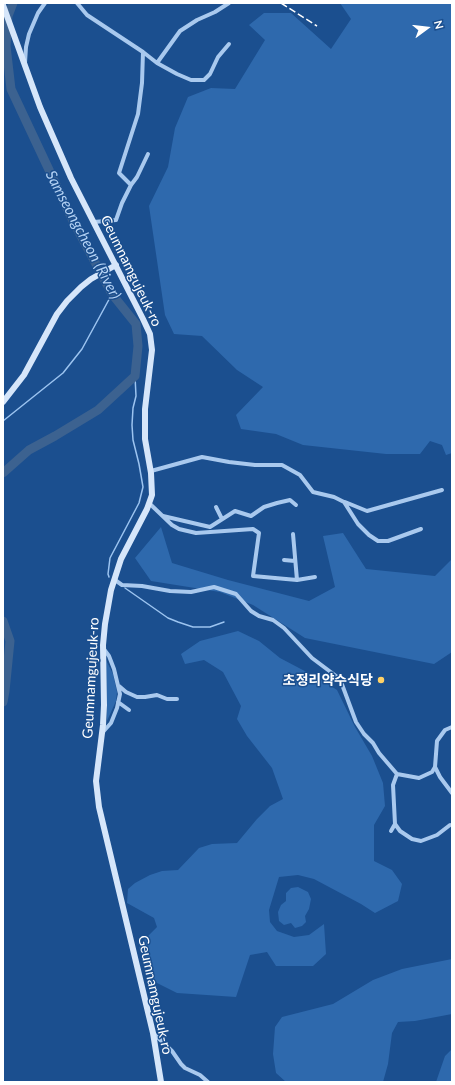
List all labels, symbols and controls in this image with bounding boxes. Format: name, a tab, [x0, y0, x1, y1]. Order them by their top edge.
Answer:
north arrow	[407, 8, 447, 48]
text: N	[432, 19, 446, 31]
water label: Samseongcheon (River)	[41, 168, 125, 302]
street label: Geumnamgujeuk-ro	[97, 213, 165, 329]
street label: Geumnamgujeuk-ro	[79, 617, 103, 739]
place label: 초정리약수식당	[283, 672, 373, 688]
marker: 초정리약수식당	[376, 675, 386, 685]
street label: Geumnamgujeuk-ro	[134, 934, 176, 1056]

